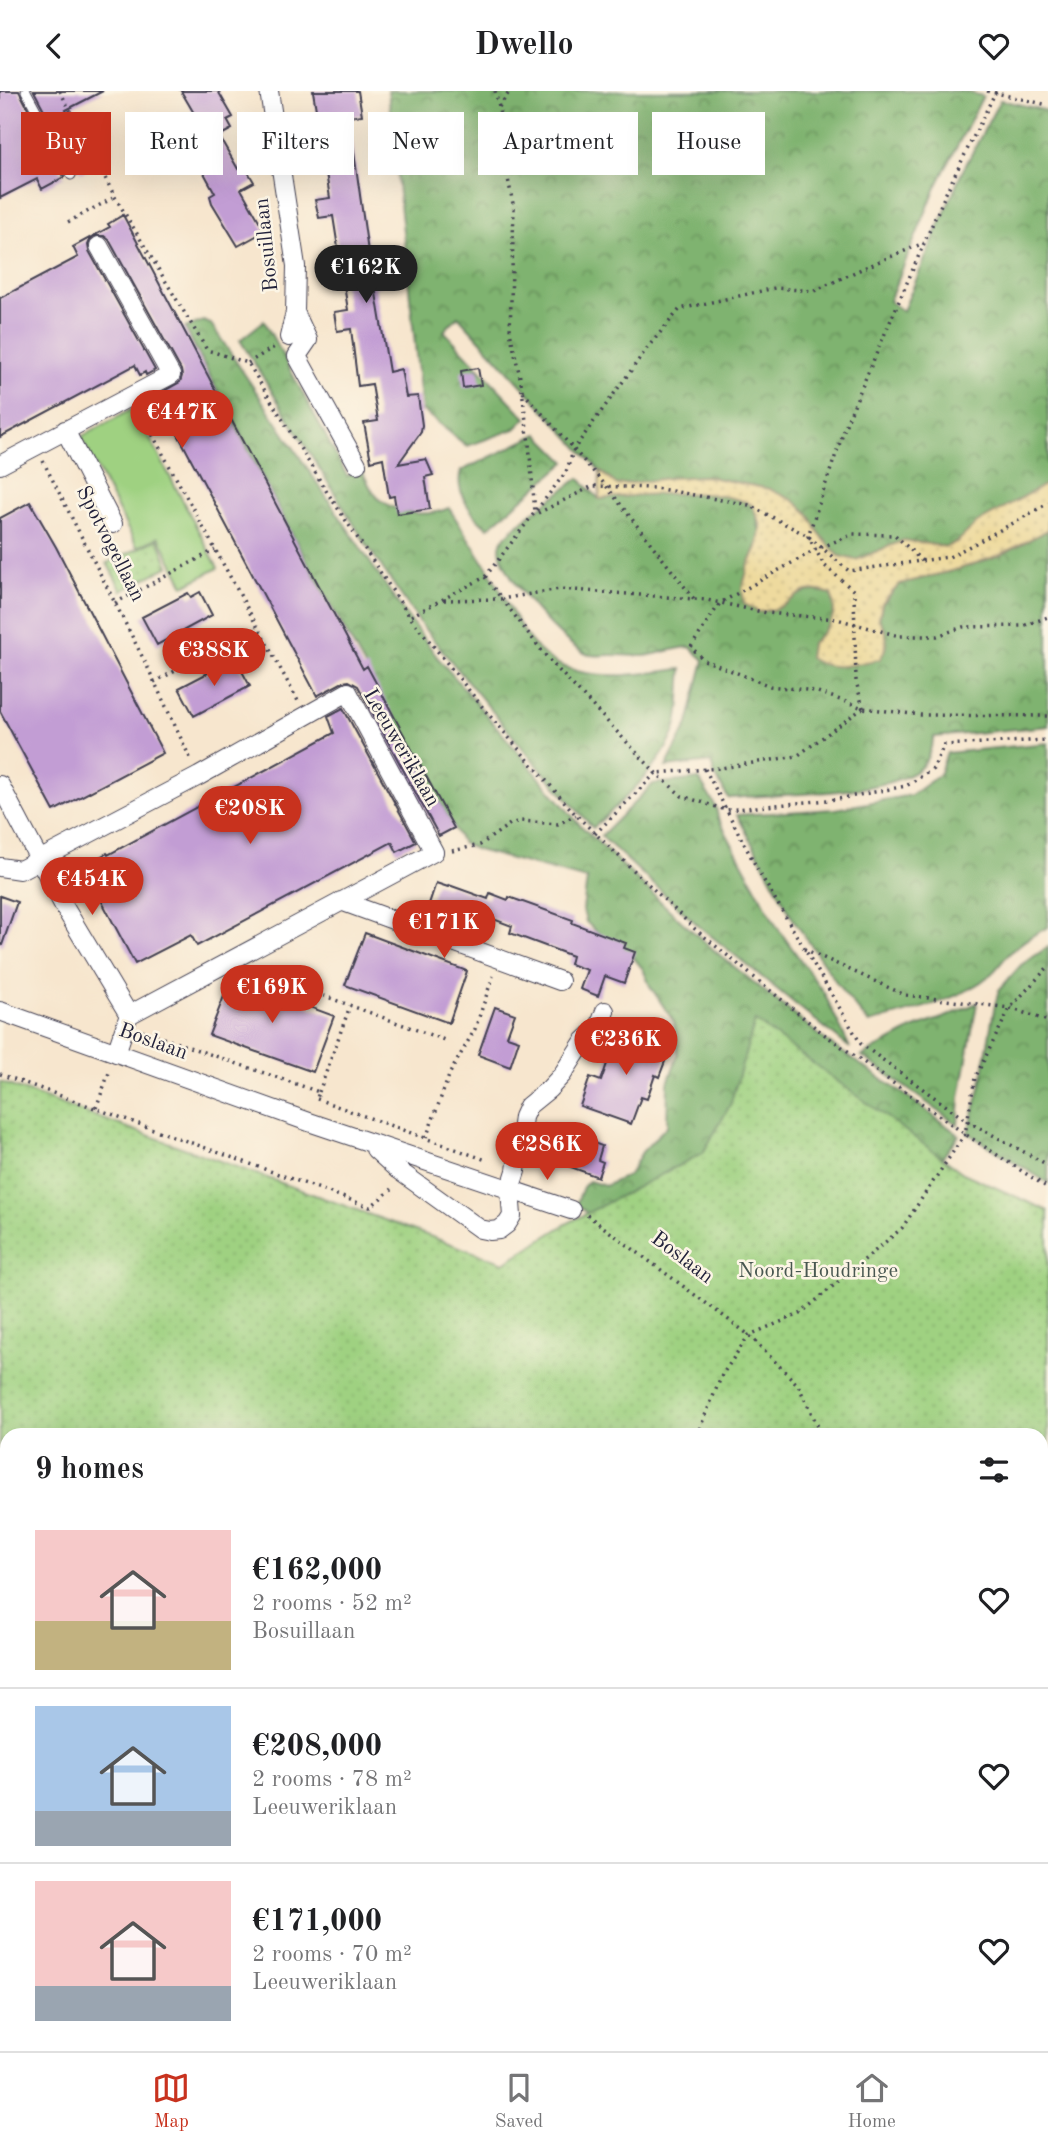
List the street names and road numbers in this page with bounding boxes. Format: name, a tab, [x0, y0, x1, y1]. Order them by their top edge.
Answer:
street label: Bosuillaan	[252, 197, 282, 293]
street label: Spotvogellaan	[72, 483, 148, 605]
street label: Leeuweriklaan	[359, 685, 443, 811]
street label: Boslaan	[116, 1020, 190, 1064]
street label: Boslaan	[647, 1228, 717, 1288]

